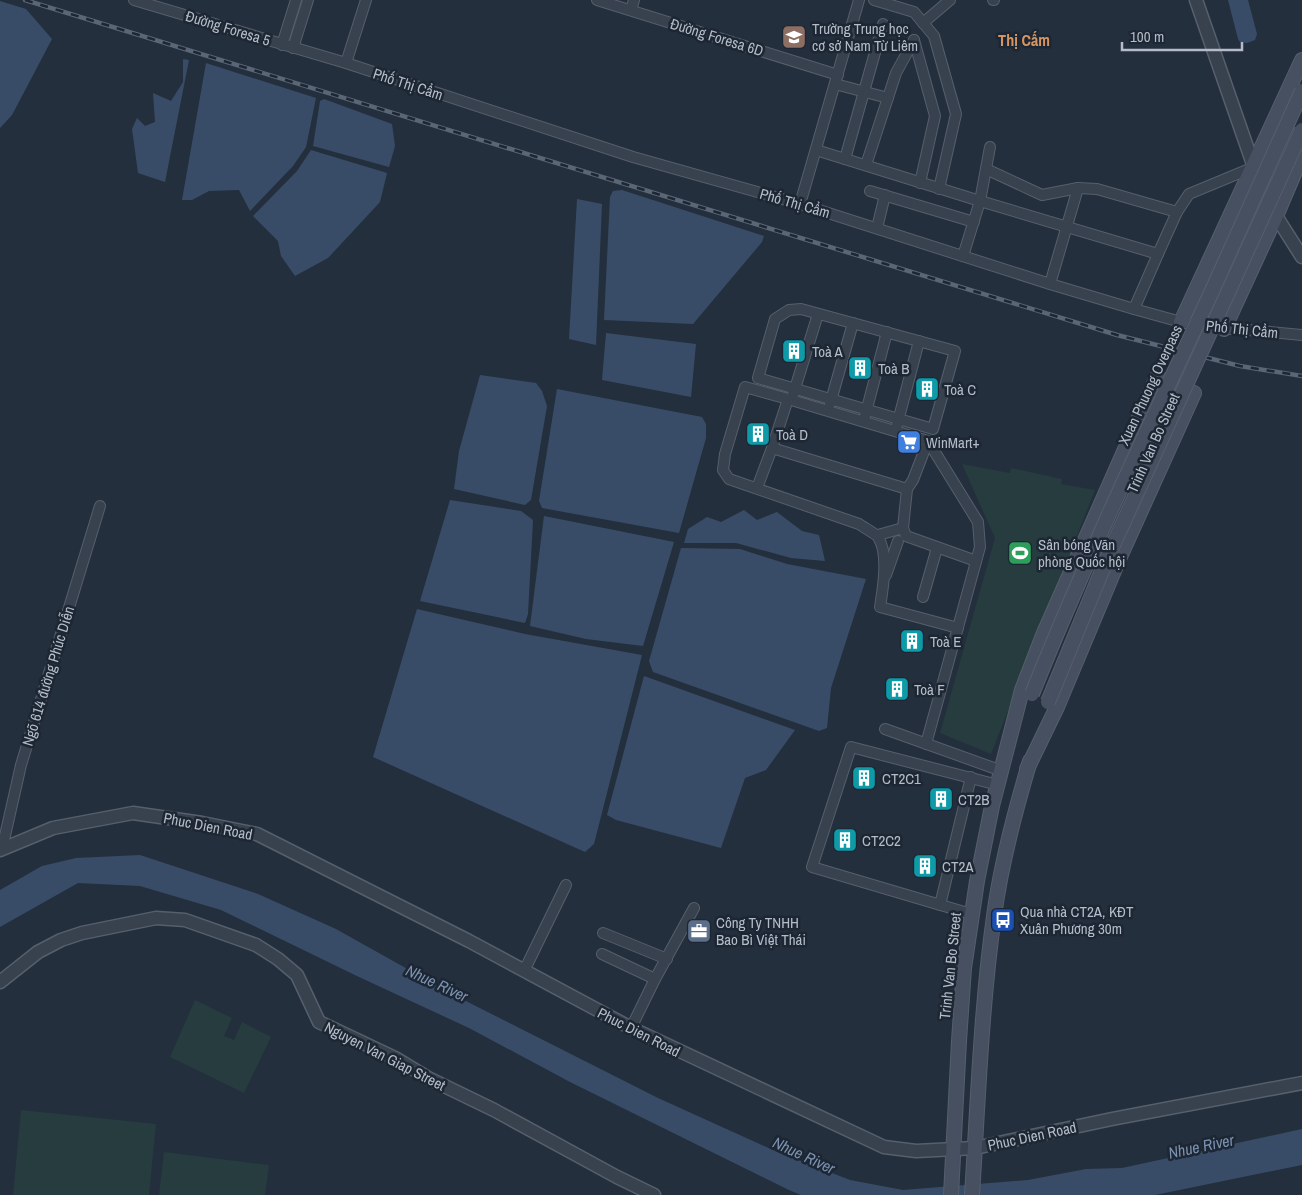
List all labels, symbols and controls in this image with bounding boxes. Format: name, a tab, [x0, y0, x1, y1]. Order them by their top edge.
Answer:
street label: Đường Foresa 5	[183, 5, 273, 51]
street label: Đường Foresa 6D	[668, 13, 766, 61]
place label: Trường Trung học cơ sở Nam Từ Liêm	[812, 18, 918, 56]
scale bar	[1122, 20, 1242, 52]
school or university icon: Trường Trung học cơ sở Nam Từ Liêm	[781, 24, 807, 50]
text: 100 m	[1130, 26, 1164, 47]
district label: Thị Cấm	[998, 29, 1050, 51]
street label: Phố Thị Cẩm	[370, 63, 446, 105]
street label: Phố Thị Cẩm	[757, 183, 833, 223]
street label: Phố Thị Cẩm	[1205, 315, 1279, 343]
street label: Xuan Phuong Overpass	[1113, 321, 1187, 449]
building icon: Toà A	[781, 338, 807, 364]
place label: Toà A	[812, 341, 844, 362]
building icon: Toà B	[847, 355, 873, 381]
place label: Toà B	[878, 358, 909, 379]
building icon: Toà C	[914, 376, 940, 402]
place label: Toà C	[944, 379, 976, 400]
street label: Trinh Van Bo Street	[1122, 389, 1185, 496]
building icon: Toà D	[745, 421, 771, 447]
place label: Toà D	[776, 424, 808, 445]
supermarket icon: WinMart+	[896, 429, 922, 455]
place label: WinMart+	[926, 432, 980, 453]
place label: Sân bóng Văn phòng Quốc hội	[1038, 534, 1126, 572]
sports icon: Sân bóng Văn phòng Quốc hội	[1007, 540, 1033, 566]
street label: Ngõ 614 đường Phúc Diễn	[17, 604, 79, 748]
building icon: Toà E	[899, 628, 925, 654]
place label: Toà E	[930, 631, 961, 652]
building icon: Toà F	[884, 676, 910, 702]
place label: Toà F	[914, 679, 945, 700]
building icon: CT2C1	[851, 765, 877, 791]
place label: CT2C1	[882, 768, 921, 789]
building icon: CT2B	[928, 786, 954, 812]
place label: CT2B	[958, 789, 989, 810]
street label: Phuc Dien Road	[162, 807, 254, 845]
building icon: CT2C2	[832, 827, 858, 853]
place label: CT2C2	[862, 830, 901, 851]
building icon: CT2A	[912, 853, 938, 879]
place label: CT2A	[942, 856, 974, 877]
place label: Qua nhà CT2A, KĐT Xuân Phương 30m	[1020, 901, 1134, 939]
bus stop icon: Qua nhà CT2A, KĐT Xuân Phương 30m	[990, 907, 1016, 933]
street label: Trinh Van Bo Street	[934, 911, 966, 1020]
place label: Công Ty TNHH Bao Bì Việt Thái	[716, 912, 806, 950]
office icon: Công Ty TNHH Bao Bì Việt Thái	[686, 918, 712, 944]
water label: Nhue River	[402, 959, 472, 1007]
street label: Phuc Dien Road	[594, 1002, 684, 1062]
street label: Nguyen Van Giap Street	[321, 1016, 450, 1096]
street label: Phuc Dien Road	[986, 1116, 1078, 1156]
water label: Nhue River	[1166, 1128, 1236, 1164]
water label: Nhue River	[769, 1131, 839, 1179]

